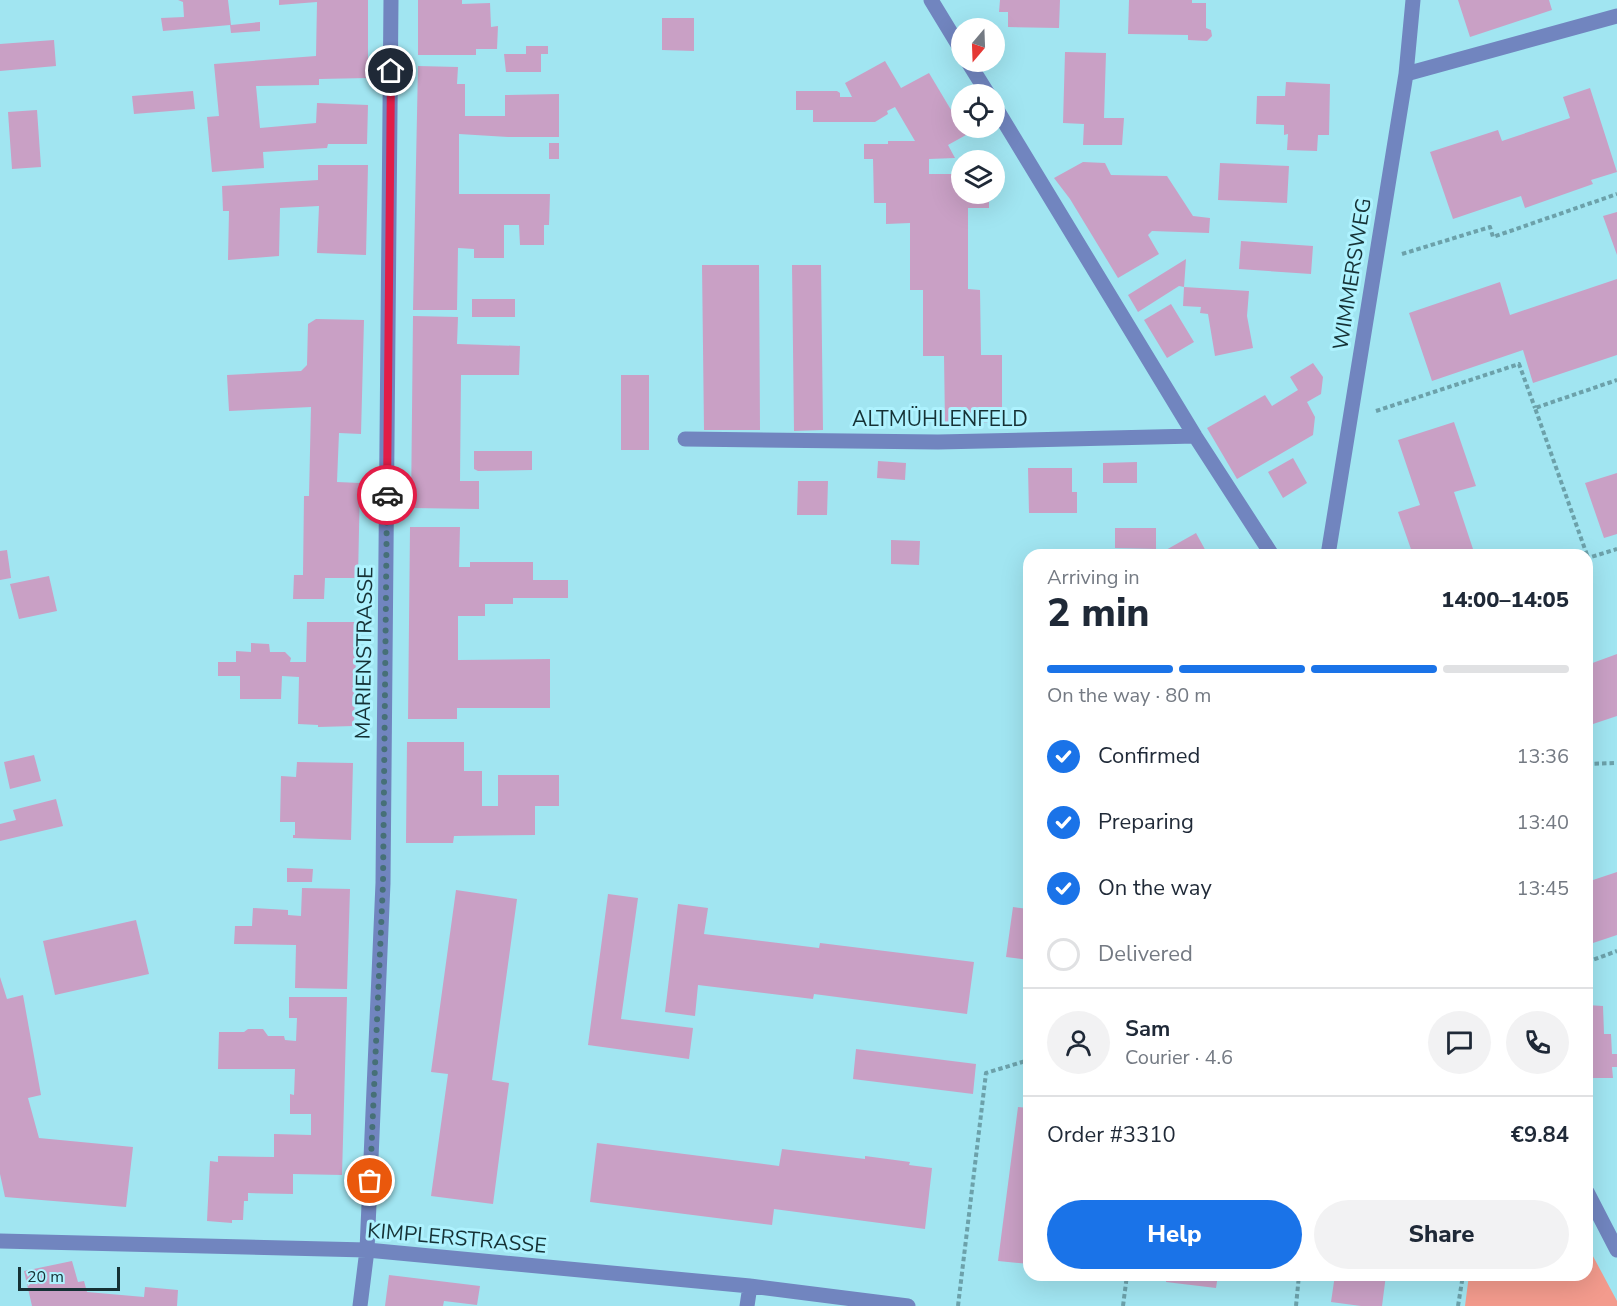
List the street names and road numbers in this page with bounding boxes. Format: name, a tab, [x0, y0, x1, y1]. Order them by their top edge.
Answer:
street label: WIMMERSWEG	[1326, 196, 1378, 352]
street label: ALTMÜHLENFELD	[852, 405, 1028, 433]
street label: MARIENSTRASSE	[348, 566, 380, 740]
street label: KIMPLERSTRASSE	[366, 1216, 548, 1260]

